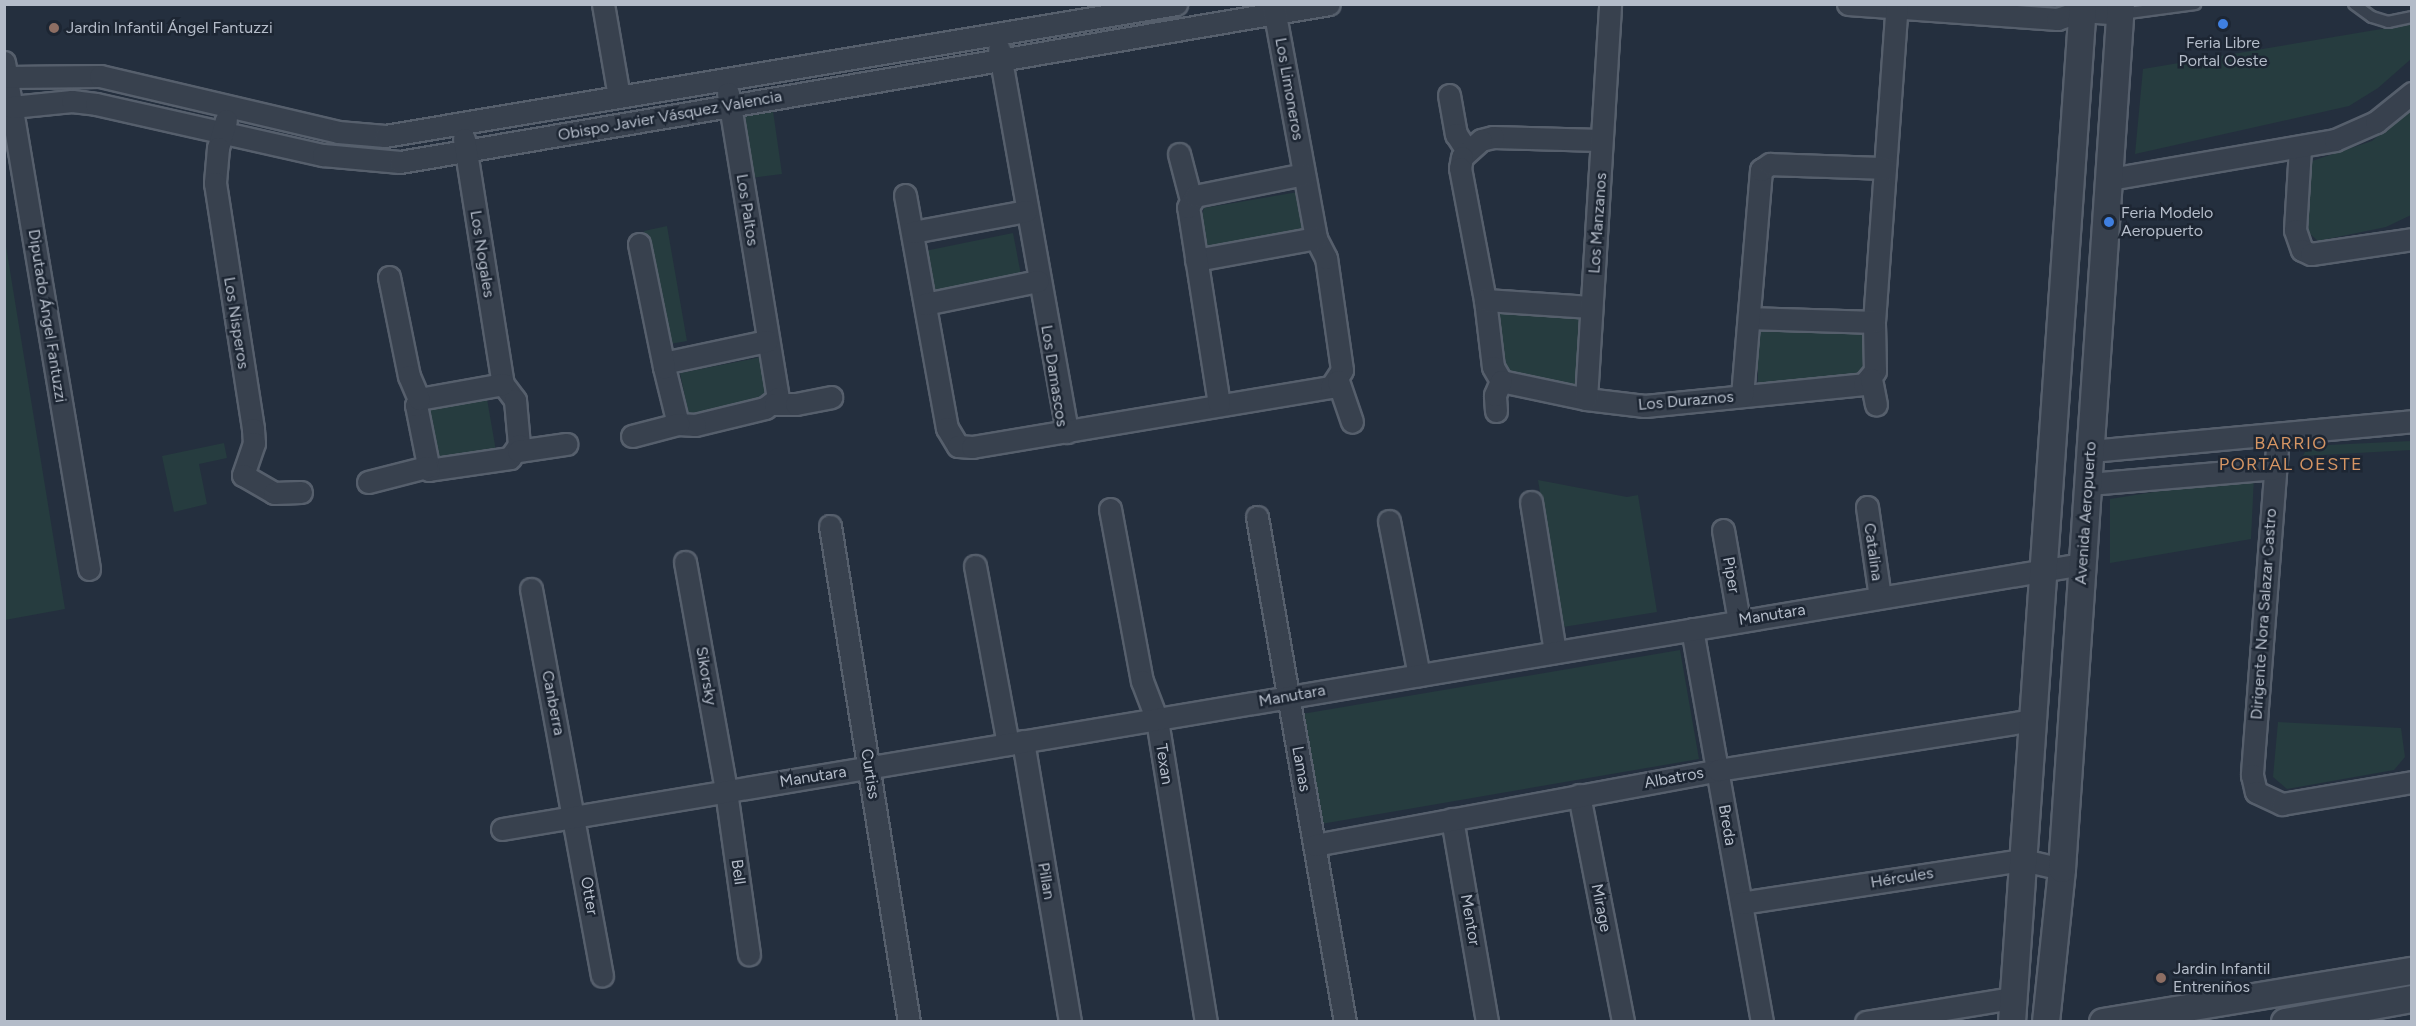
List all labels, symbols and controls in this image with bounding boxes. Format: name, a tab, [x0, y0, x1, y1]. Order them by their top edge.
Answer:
marker: Feria Libre Portal Oeste	[2216, 17, 2230, 31]
place label: Jardin Infantil Ángel Fantuzzi	[66, 18, 273, 38]
marker: Jardin Infantil Ángel Fantuzzi	[47, 21, 61, 35]
place label: Feria Libre Portal Oeste	[2179, 33, 2267, 71]
street label: Los Limoneros	[1271, 36, 1307, 142]
street label: Obispo Javier Vásquez Valencia	[556, 87, 784, 145]
street label: Los Manzanos	[1585, 172, 1611, 274]
street label: Los Paltos	[732, 173, 762, 247]
place label: Feria Modelo Aeropuerto	[2121, 203, 2213, 241]
street label: Los Nogales	[466, 209, 498, 299]
marker: Feria Modelo Aeropuerto	[2102, 215, 2116, 229]
street label: Diputado Ángel Fantuzzi	[24, 228, 70, 404]
street label: Los Nisperos	[219, 276, 253, 370]
street label: Los Damascos	[1036, 324, 1072, 428]
street label: Los Duraznos	[1637, 387, 1735, 415]
district label: BARRIO PORTAL OESTE	[2219, 433, 2363, 476]
street label: Avenida Aeropuerto	[2071, 441, 2101, 585]
street label: Dirigente Nora Salazar Castro	[2247, 508, 2281, 720]
street label: Catalina	[1859, 522, 1887, 582]
street label: Piper	[1718, 555, 1744, 595]
street label: Manutara	[1737, 600, 1807, 630]
street label: Sikorsky	[691, 645, 721, 707]
street label: Canberra	[537, 669, 569, 737]
street label: Manutara	[1257, 681, 1327, 711]
street label: Texan	[1151, 742, 1177, 786]
street label: Lamas	[1288, 745, 1314, 793]
street label: Curtiss	[857, 748, 883, 800]
street label: Manutara	[778, 762, 848, 792]
street label: Albatros	[1643, 763, 1705, 793]
street label: Breda	[1714, 803, 1740, 847]
street label: Bell	[727, 858, 749, 886]
street label: Pillan	[1033, 861, 1059, 901]
street label: Hércules	[1869, 864, 1935, 892]
street label: Otter	[576, 875, 602, 917]
street label: Mirage	[1587, 882, 1615, 934]
street label: Mentor	[1456, 893, 1484, 947]
place label: Jardin Infantil Entreniños	[2173, 959, 2270, 997]
marker: Jardin Infantil Entreniños	[2154, 971, 2168, 985]

